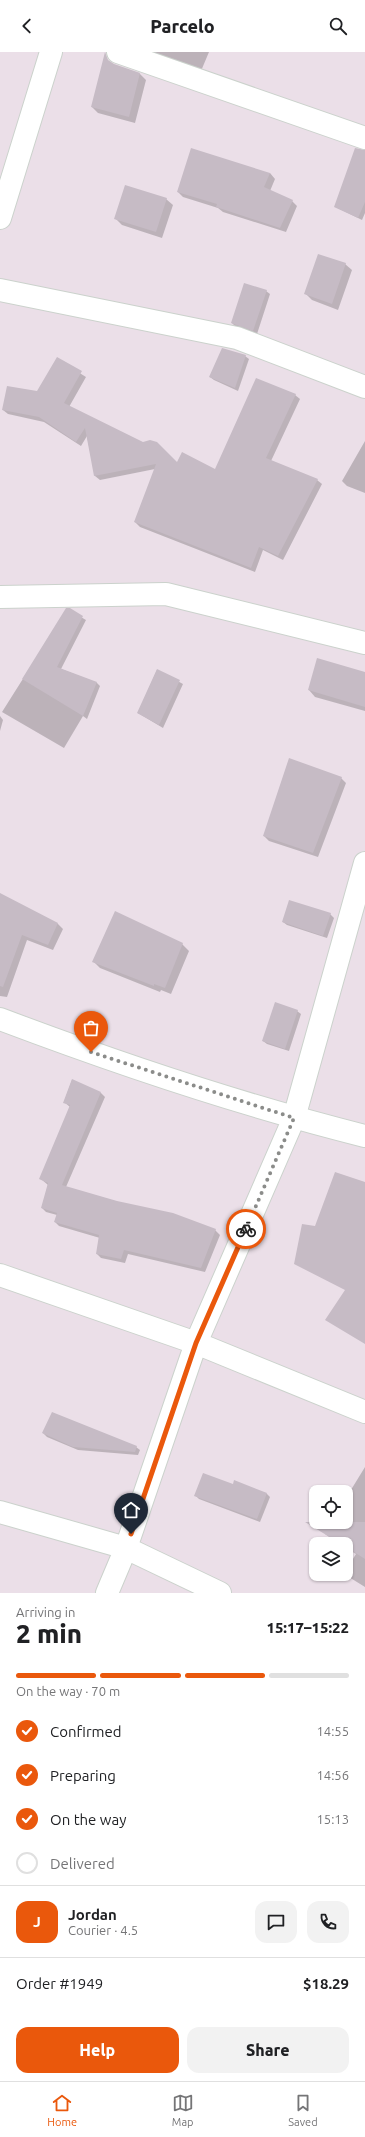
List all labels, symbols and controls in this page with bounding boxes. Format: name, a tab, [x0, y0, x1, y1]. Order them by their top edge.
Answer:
icon: back	[16, 15, 38, 37]
icon: search	[327, 15, 349, 37]
text: Parcelo	[150, 16, 215, 36]
pin	[74, 1011, 108, 1052]
icon: bag	[80, 1017, 102, 1039]
courier	[226, 1209, 266, 1249]
icon: bike	[235, 1218, 257, 1240]
map controls	[309, 1485, 353, 1581]
button: locate	[309, 1485, 353, 1529]
pin	[114, 1493, 148, 1534]
icon: home	[120, 1499, 142, 1521]
button: layers	[309, 1537, 353, 1581]
text: Arriving in	[16, 1605, 75, 1619]
text: 2 min	[16, 1619, 82, 1648]
text: 15:17–15:22	[266, 1619, 349, 1636]
text: On the way · 70 m	[16, 1684, 120, 1698]
icon: check	[16, 1720, 38, 1742]
text: Confirmed	[50, 1723, 122, 1740]
text: 14:55	[316, 1724, 349, 1738]
icon: check	[16, 1764, 38, 1786]
text: Preparing	[50, 1767, 116, 1784]
text: 14:56	[316, 1768, 349, 1782]
icon: check	[16, 1808, 38, 1830]
text: On the way	[50, 1811, 126, 1828]
text: 15:13	[316, 1812, 349, 1826]
text: Delivered	[50, 1855, 115, 1872]
button: chat	[255, 1901, 297, 1943]
button: phone	[307, 1901, 349, 1943]
text: Jordan	[68, 1906, 117, 1923]
text: J	[33, 1913, 41, 1930]
text: Courier · 4.5	[68, 1923, 138, 1937]
text: Order #1949	[16, 1975, 103, 1992]
text: $18.29	[303, 1975, 349, 1992]
button: Help	[16, 2027, 179, 2073]
button: Share	[187, 2027, 349, 2073]
tab: Home	[47, 2092, 77, 2128]
tab: Map	[172, 2092, 194, 2128]
tab: Saved	[288, 2092, 318, 2128]

